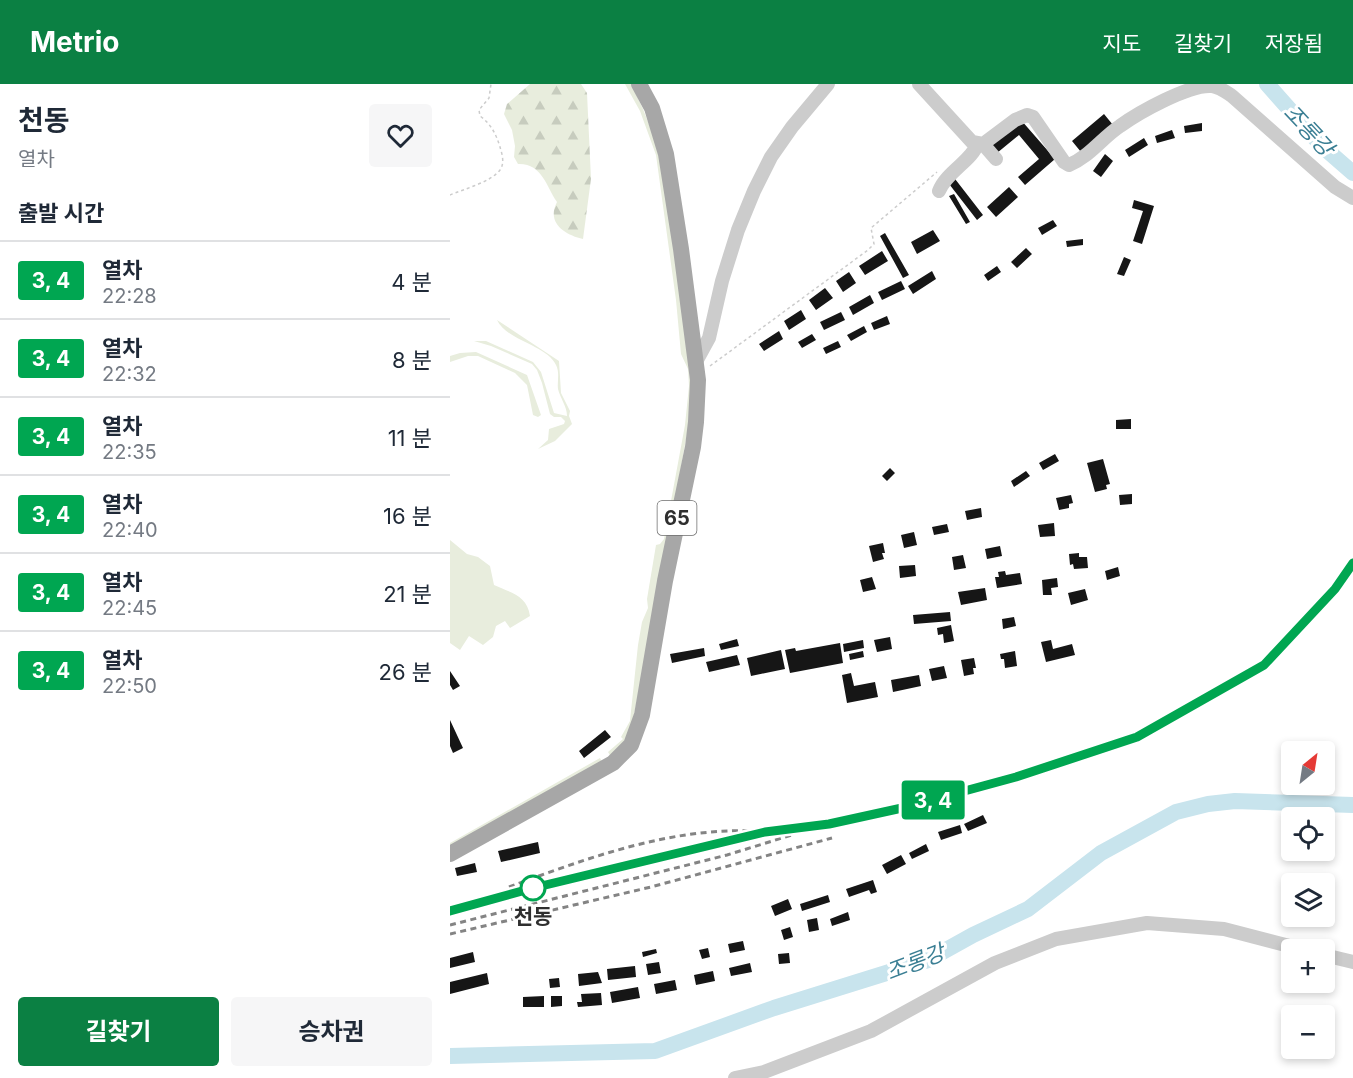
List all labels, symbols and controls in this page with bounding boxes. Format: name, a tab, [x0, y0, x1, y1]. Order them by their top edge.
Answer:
text: Metrio	[30, 25, 119, 59]
text: 지도	[1102, 31, 1141, 56]
text: 길찾기	[1174, 31, 1232, 56]
text: 저장됨	[1265, 31, 1323, 56]
water label: 조롱강	[1279, 99, 1341, 163]
text: 천동	[18, 103, 70, 137]
button: heart	[369, 104, 432, 167]
text: 열차	[18, 147, 55, 171]
text: 출발 시간	[18, 200, 104, 226]
text: 열차	[102, 257, 142, 283]
text: 3, 4	[32, 268, 70, 293]
text: 4 분	[391, 269, 432, 295]
text: 22:28	[102, 284, 157, 308]
text: 열차	[102, 335, 142, 361]
text: 3, 4	[32, 346, 70, 371]
text: 8 분	[392, 347, 432, 373]
text: 22:32	[102, 362, 157, 386]
text: 열차	[102, 413, 142, 439]
text: 3, 4	[32, 424, 70, 449]
text: 11 분	[388, 425, 432, 451]
text: 22:35	[102, 440, 157, 464]
text: 열차	[102, 491, 142, 517]
road number: 65	[658, 501, 696, 535]
text: 3, 4	[32, 502, 70, 527]
text: 16 분	[383, 503, 432, 529]
text: 22:40	[102, 518, 158, 542]
text: 열차	[102, 569, 142, 595]
text: 3, 4	[32, 580, 70, 605]
text: 21 분	[383, 581, 432, 607]
text: 22:45	[102, 596, 157, 620]
text: 열차	[102, 647, 142, 673]
text: 3, 4	[32, 658, 70, 683]
text: 26 분	[379, 659, 432, 685]
text: 22:50	[102, 674, 157, 698]
north arrow	[1281, 741, 1335, 795]
map controls	[1281, 741, 1335, 1059]
line badge: 3, 4	[891, 780, 975, 820]
text: 3, 4	[914, 788, 952, 813]
button: locate	[1281, 807, 1335, 861]
button: layers	[1281, 873, 1335, 927]
marker: 천동	[520, 875, 546, 901]
place label: 천동	[514, 904, 552, 929]
water label: 조롱강	[882, 938, 951, 985]
button: +	[1281, 939, 1335, 993]
button: 길찾기	[18, 997, 219, 1066]
button: 승차권	[231, 997, 432, 1066]
button: −	[1281, 1005, 1335, 1059]

